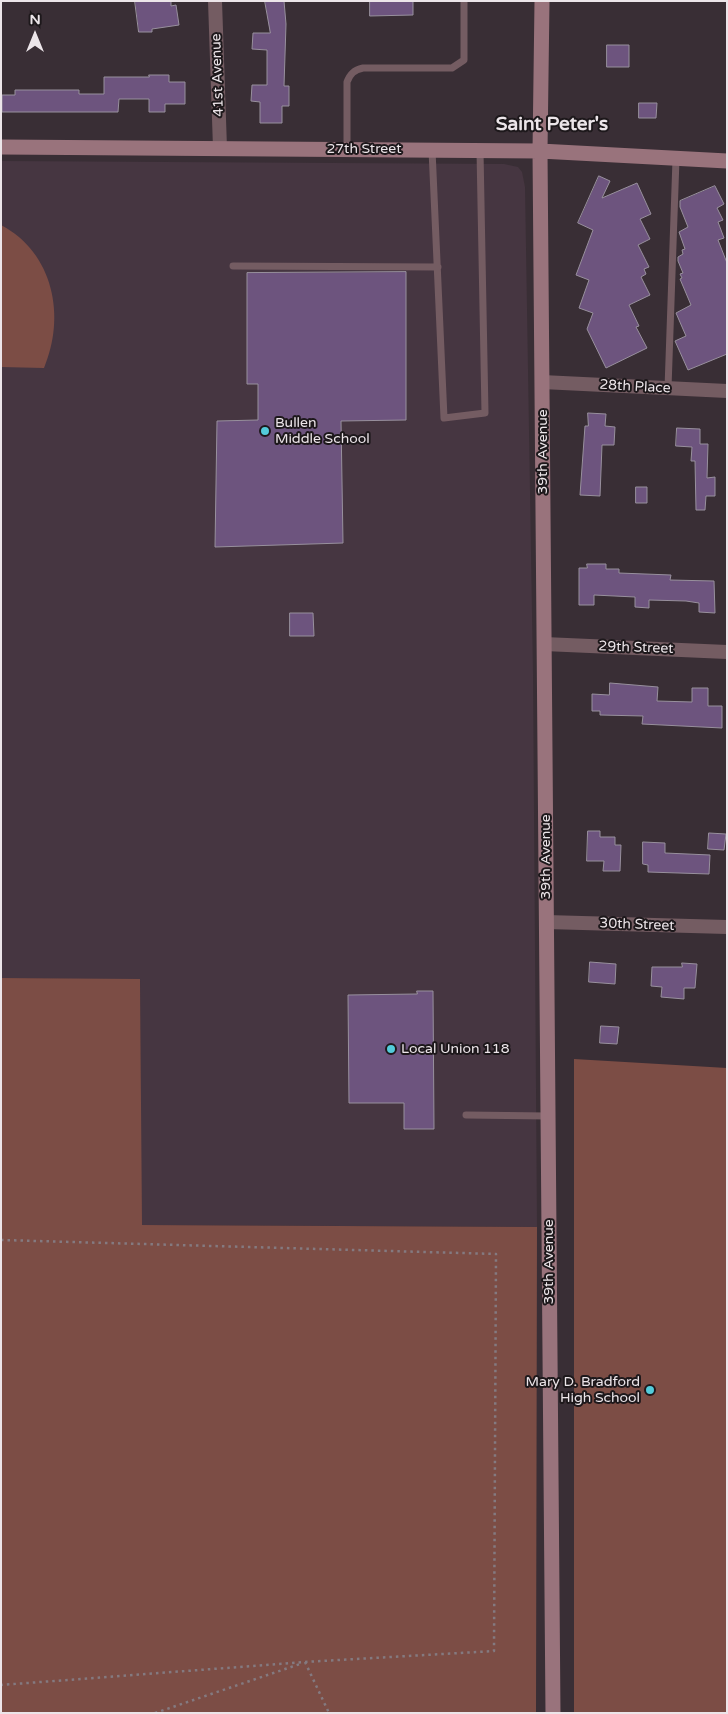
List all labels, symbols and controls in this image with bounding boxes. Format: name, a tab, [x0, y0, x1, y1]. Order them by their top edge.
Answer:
north arrow	[10, 10, 60, 60]
text: N	[29, 11, 41, 28]
street label: 41st Avenue	[208, 33, 228, 117]
district label: Saint Peter's	[496, 114, 608, 136]
street label: 27th Street	[326, 141, 402, 157]
street label: 28th Place	[599, 377, 671, 397]
street label: 39th Avenue	[535, 409, 551, 495]
place label: Bullen Middle School	[275, 415, 370, 448]
marker: Bullen Middle School	[259, 425, 271, 437]
street label: 29th Street	[598, 638, 674, 658]
street label: 39th Avenue	[538, 814, 554, 900]
street label: 30th Street	[599, 915, 675, 935]
place label: Local Union 118	[401, 1041, 509, 1057]
marker: Local Union 118	[385, 1043, 397, 1055]
street label: 39th Avenue	[541, 1219, 557, 1305]
place label: Mary D. Bradford High School	[526, 1374, 640, 1406]
marker: Mary D. Bradford High School	[644, 1384, 656, 1396]

